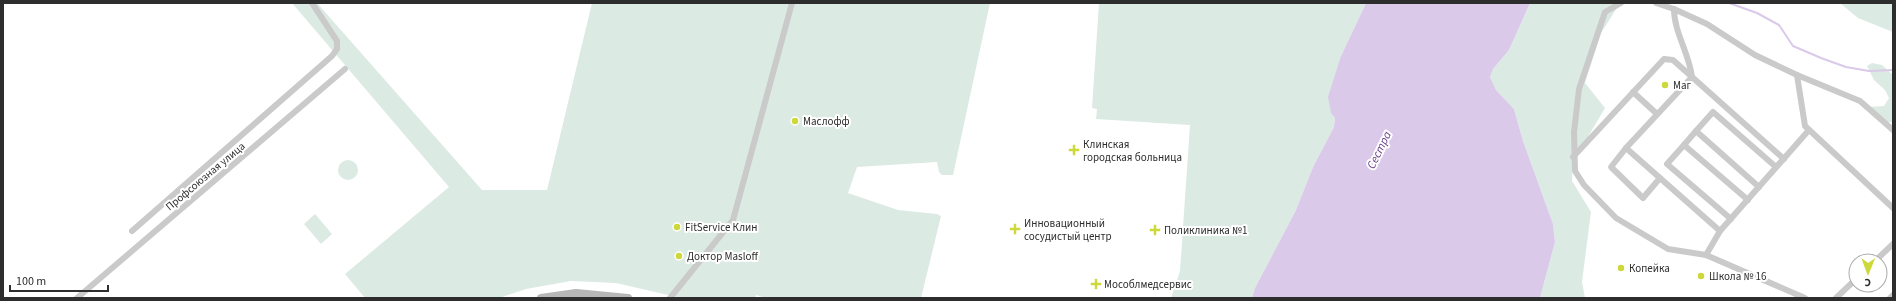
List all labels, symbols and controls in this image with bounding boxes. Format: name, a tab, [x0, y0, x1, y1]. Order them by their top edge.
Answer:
place label: Маг	[1673, 78, 1692, 93]
marker: Маг	[1660, 80, 1670, 90]
place label: Маслофф	[803, 114, 850, 129]
marker: Маслофф	[790, 116, 800, 126]
water label: Сестра	[1363, 128, 1396, 172]
place label: Клинская городская больница	[1083, 137, 1182, 165]
street label: Профсоюзная улица	[162, 139, 248, 214]
marker: Клинская городская больница	[1068, 144, 1080, 156]
place label: Инновационный сосудистый центр	[1024, 216, 1112, 244]
place label: FitService Клин	[685, 220, 757, 235]
marker: FitService Клин	[672, 222, 682, 232]
marker: Инновационный сосудистый центр	[1009, 223, 1021, 235]
place label: Поликлиника №1	[1164, 223, 1247, 238]
marker: Поликлиника №1	[1149, 224, 1161, 236]
place label: Доктор Masloff	[687, 249, 758, 264]
marker: Доктор Masloff	[674, 251, 684, 261]
north arrow	[1848, 253, 1888, 293]
place label: Копейка	[1629, 261, 1670, 276]
marker: Копейка	[1616, 263, 1626, 273]
scale bar	[10, 267, 108, 293]
place label: Школа № 16	[1709, 269, 1767, 284]
marker: Школа № 16	[1696, 271, 1706, 281]
text: 100 m	[16, 273, 46, 290]
text: С	[1864, 275, 1871, 290]
place label: Мособлмедсервис	[1104, 277, 1192, 292]
marker: Мособлмедсервис	[1091, 279, 1101, 289]

